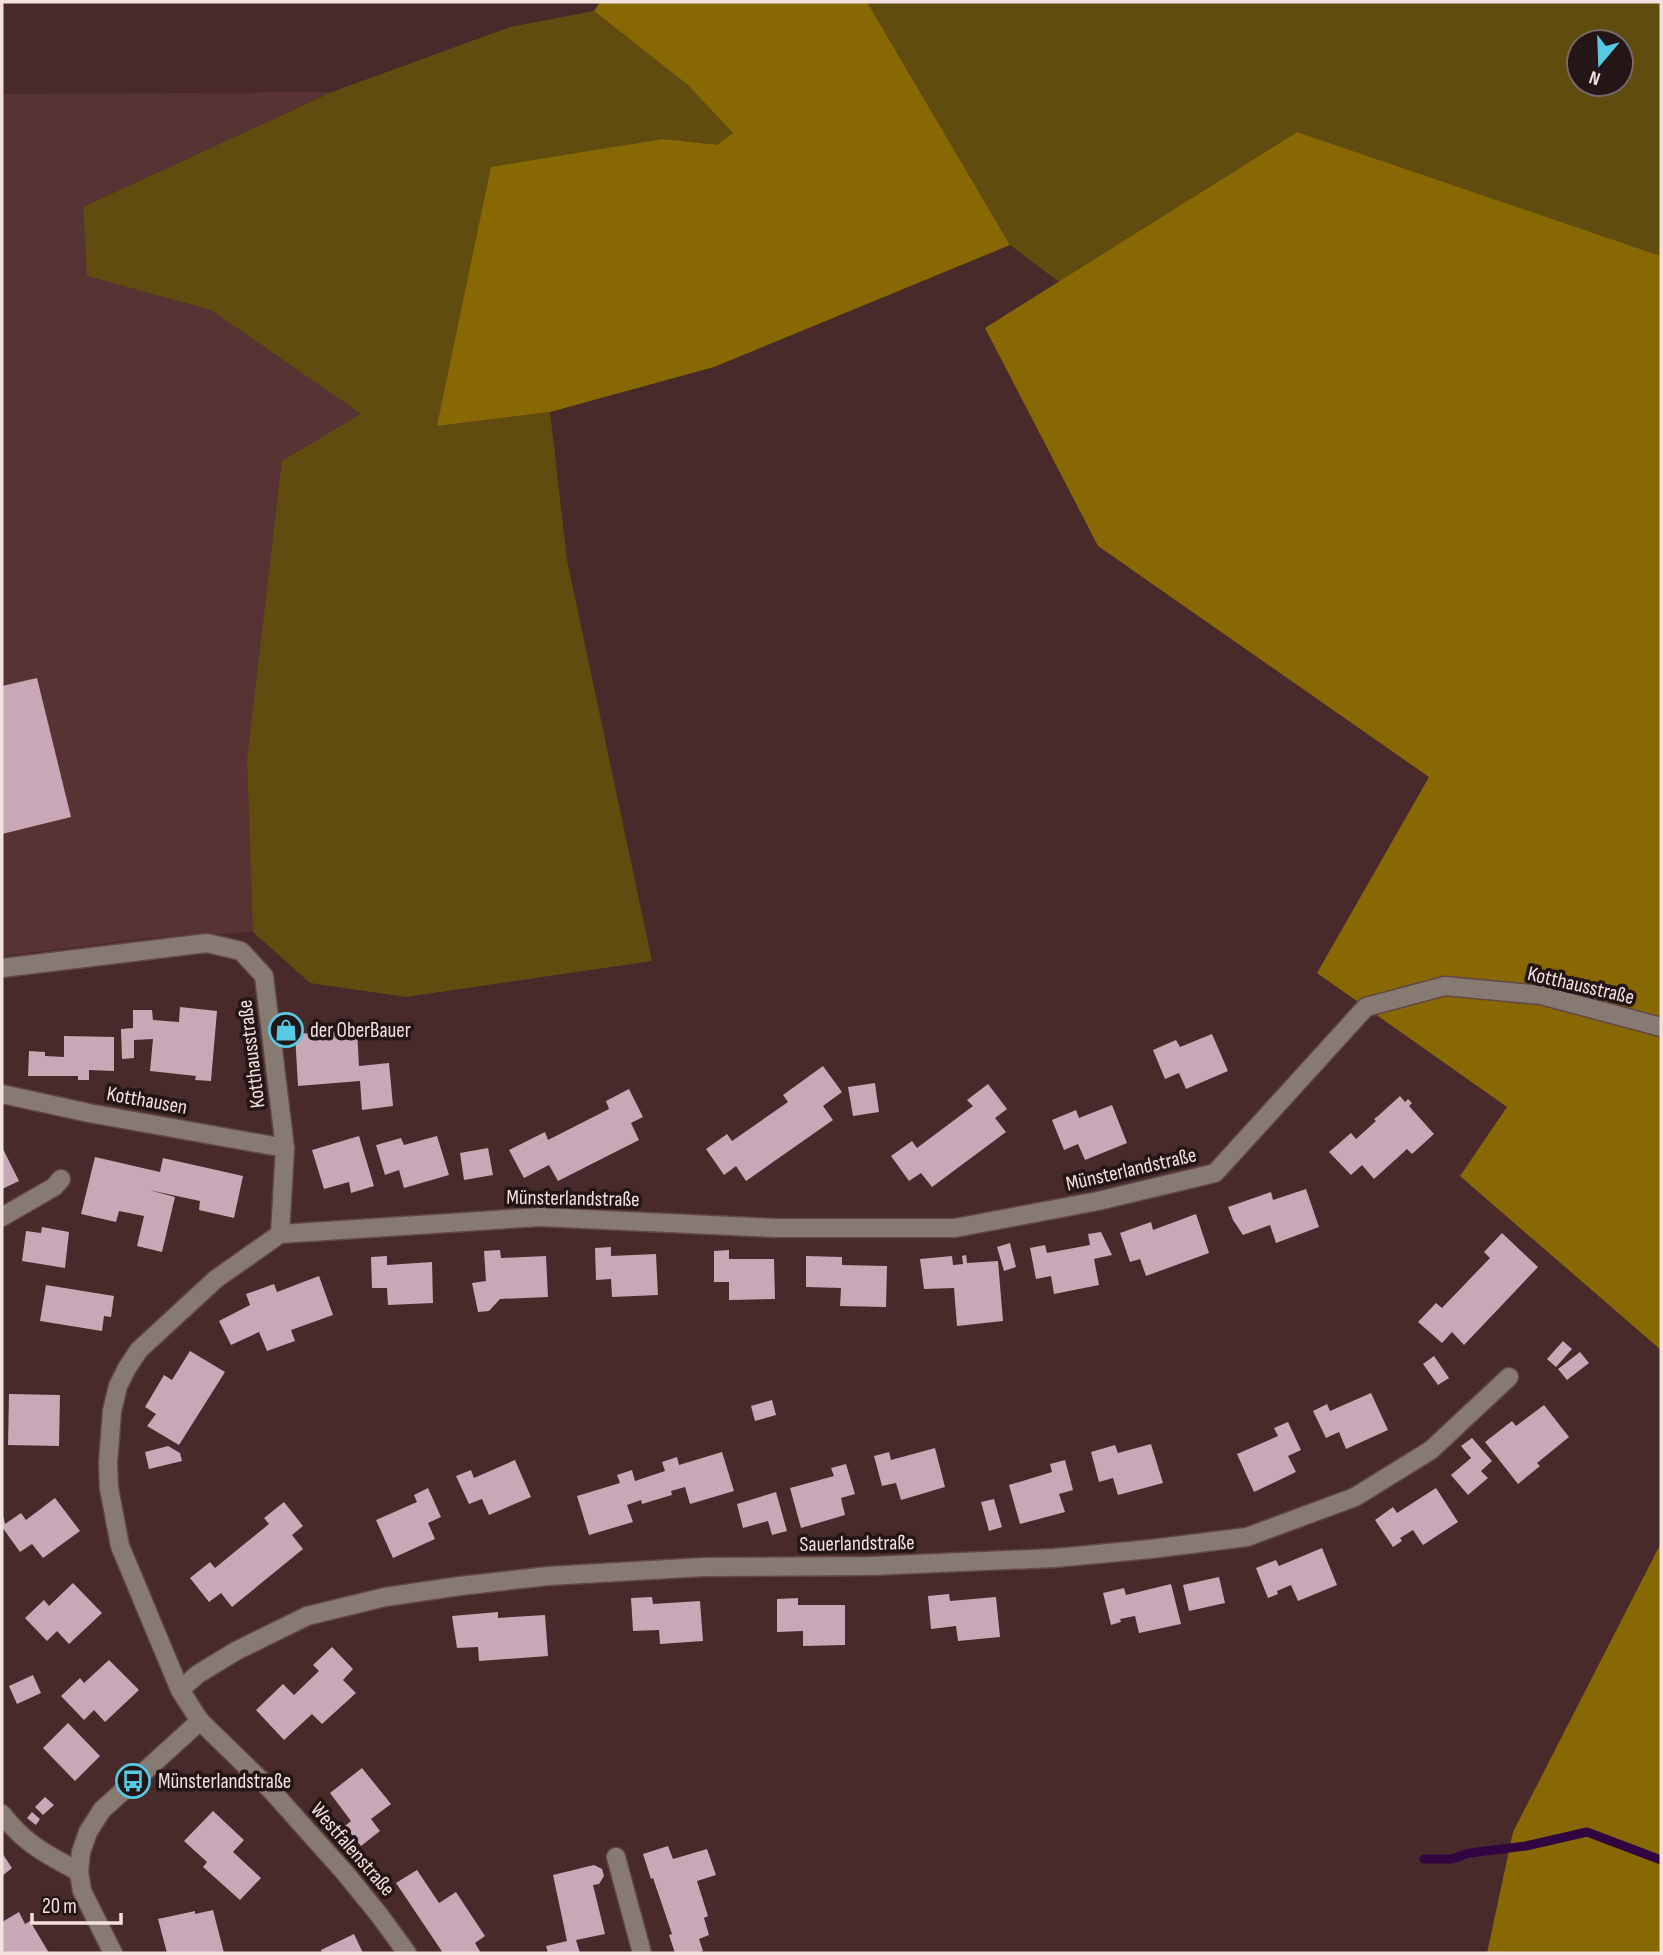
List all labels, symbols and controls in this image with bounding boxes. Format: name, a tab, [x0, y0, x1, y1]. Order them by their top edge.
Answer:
north arrow	[1565, 28, 1635, 98]
text: N	[1586, 65, 1603, 90]
street label: Kotthausstraße	[1525, 961, 1637, 1010]
street label: Kotthausstraße	[232, 998, 271, 1109]
shop icon: der OberBauer	[267, 1011, 305, 1049]
place label: der OberBauer	[310, 1018, 411, 1043]
street label: Kotthausen	[105, 1081, 189, 1120]
street label: Münsterlandstraße	[1063, 1142, 1199, 1197]
street label: Münsterlandstraße	[506, 1185, 640, 1212]
street label: Sauerlandstraße	[799, 1530, 915, 1557]
bus stop icon: Münsterlandstraße	[114, 1762, 152, 1800]
place label: Münsterlandstraße	[158, 1769, 291, 1794]
street label: Westfalenstraße	[305, 1797, 400, 1901]
scale bar	[32, 1882, 121, 1926]
text: 20 m	[42, 1894, 77, 1919]

